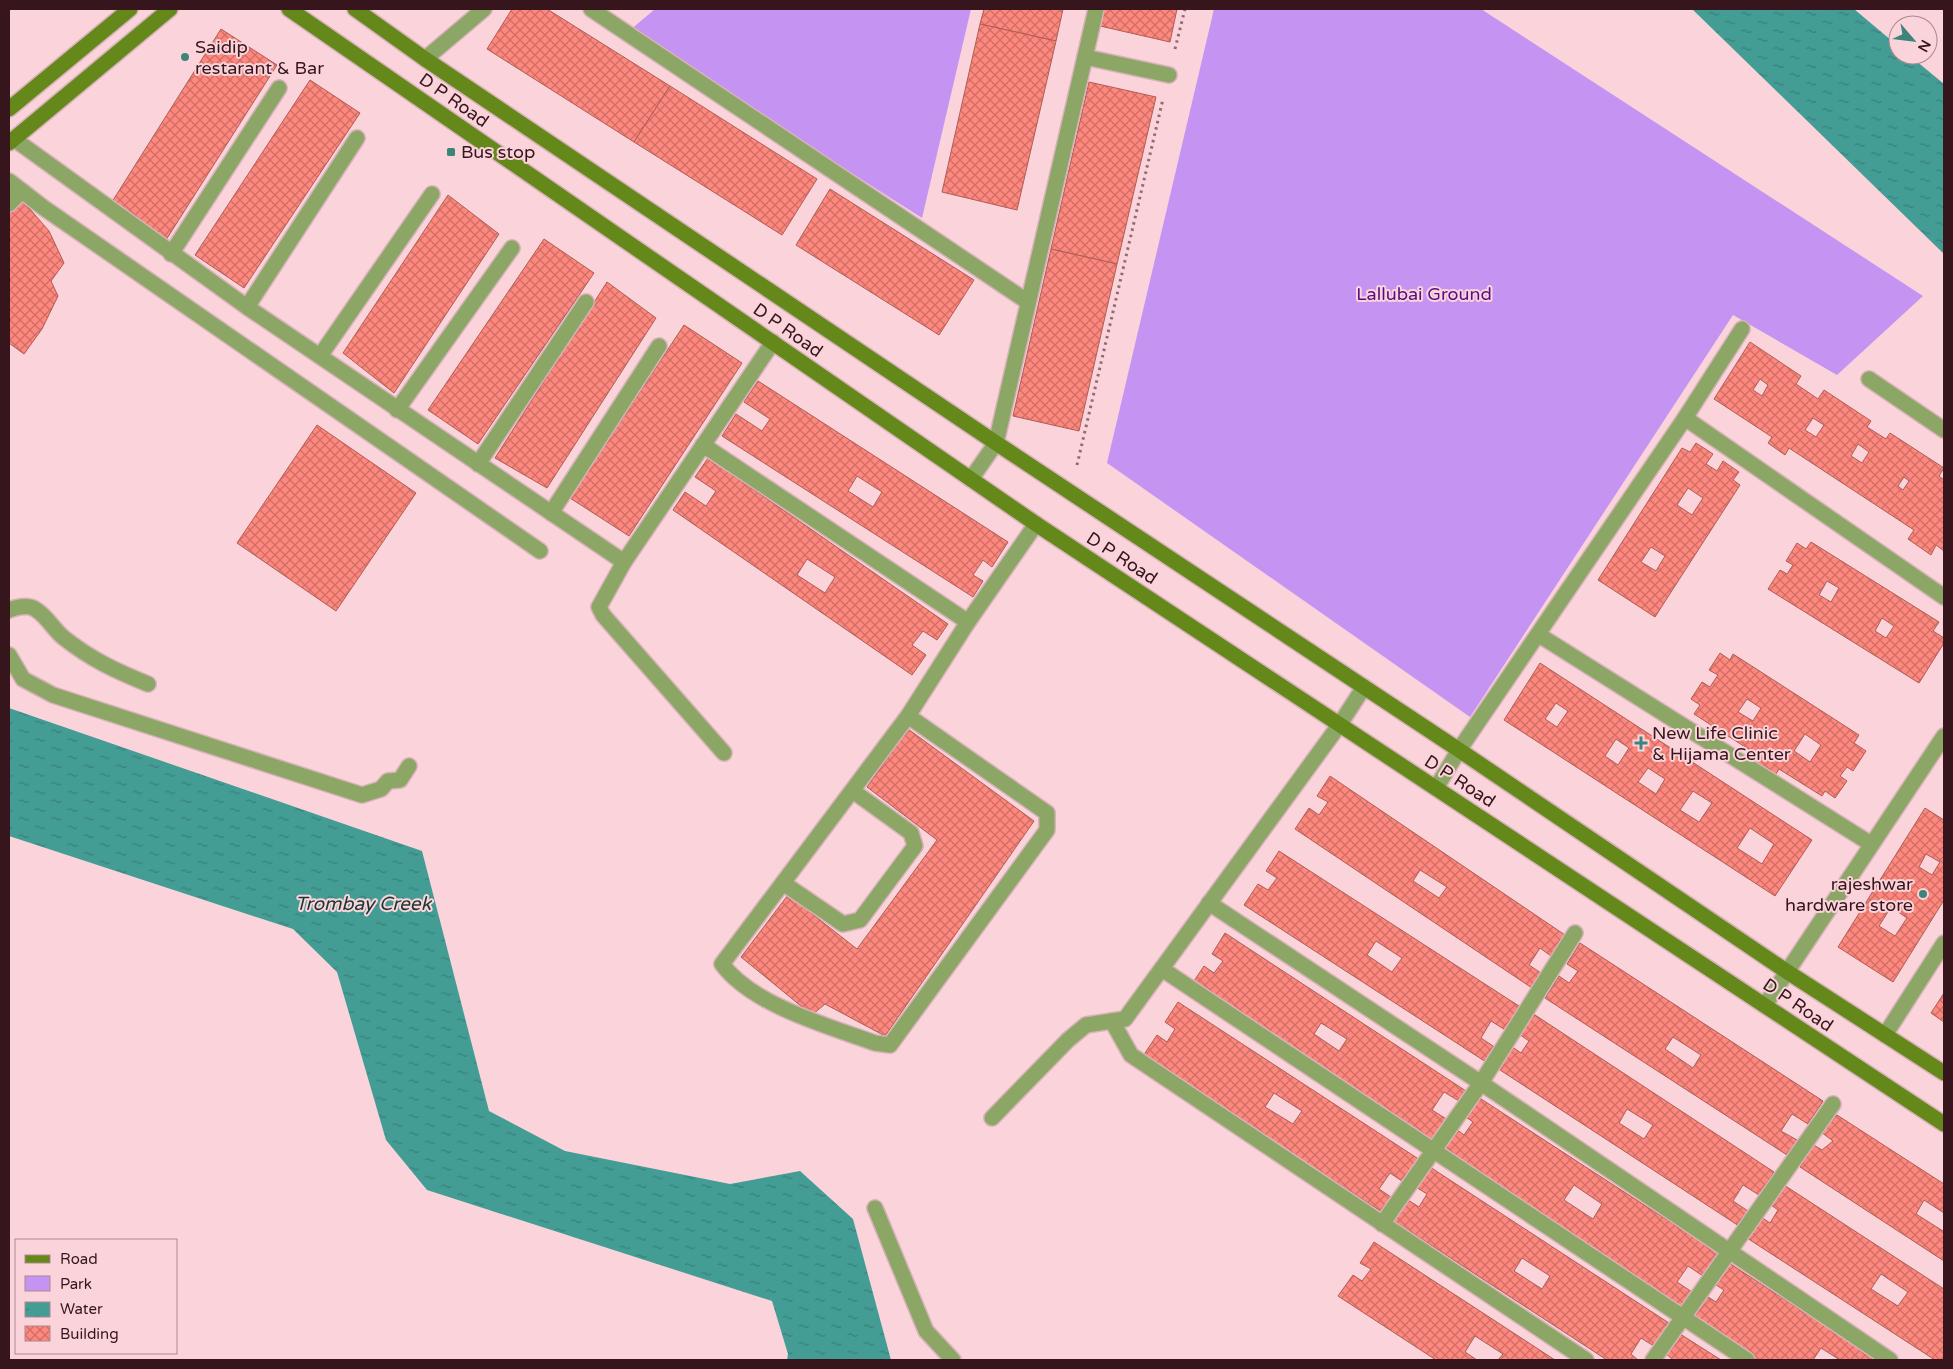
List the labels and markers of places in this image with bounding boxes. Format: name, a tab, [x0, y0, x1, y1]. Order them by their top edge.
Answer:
place label: Saidip restarant & Bar	[195, 36, 324, 79]
marker: Saidip restarant & Bar	[179, 51, 191, 63]
place label: Bus stop	[461, 141, 535, 163]
marker: Bus stop	[445, 146, 457, 158]
place label: New Life Clinic & Hijama Center	[1652, 722, 1791, 765]
marker: New Life Clinic & Hijama Center	[1634, 736, 1648, 750]
place label: rajeshwar hardware store	[1785, 873, 1913, 916]
marker: rajeshwar hardware store	[1917, 888, 1929, 900]

